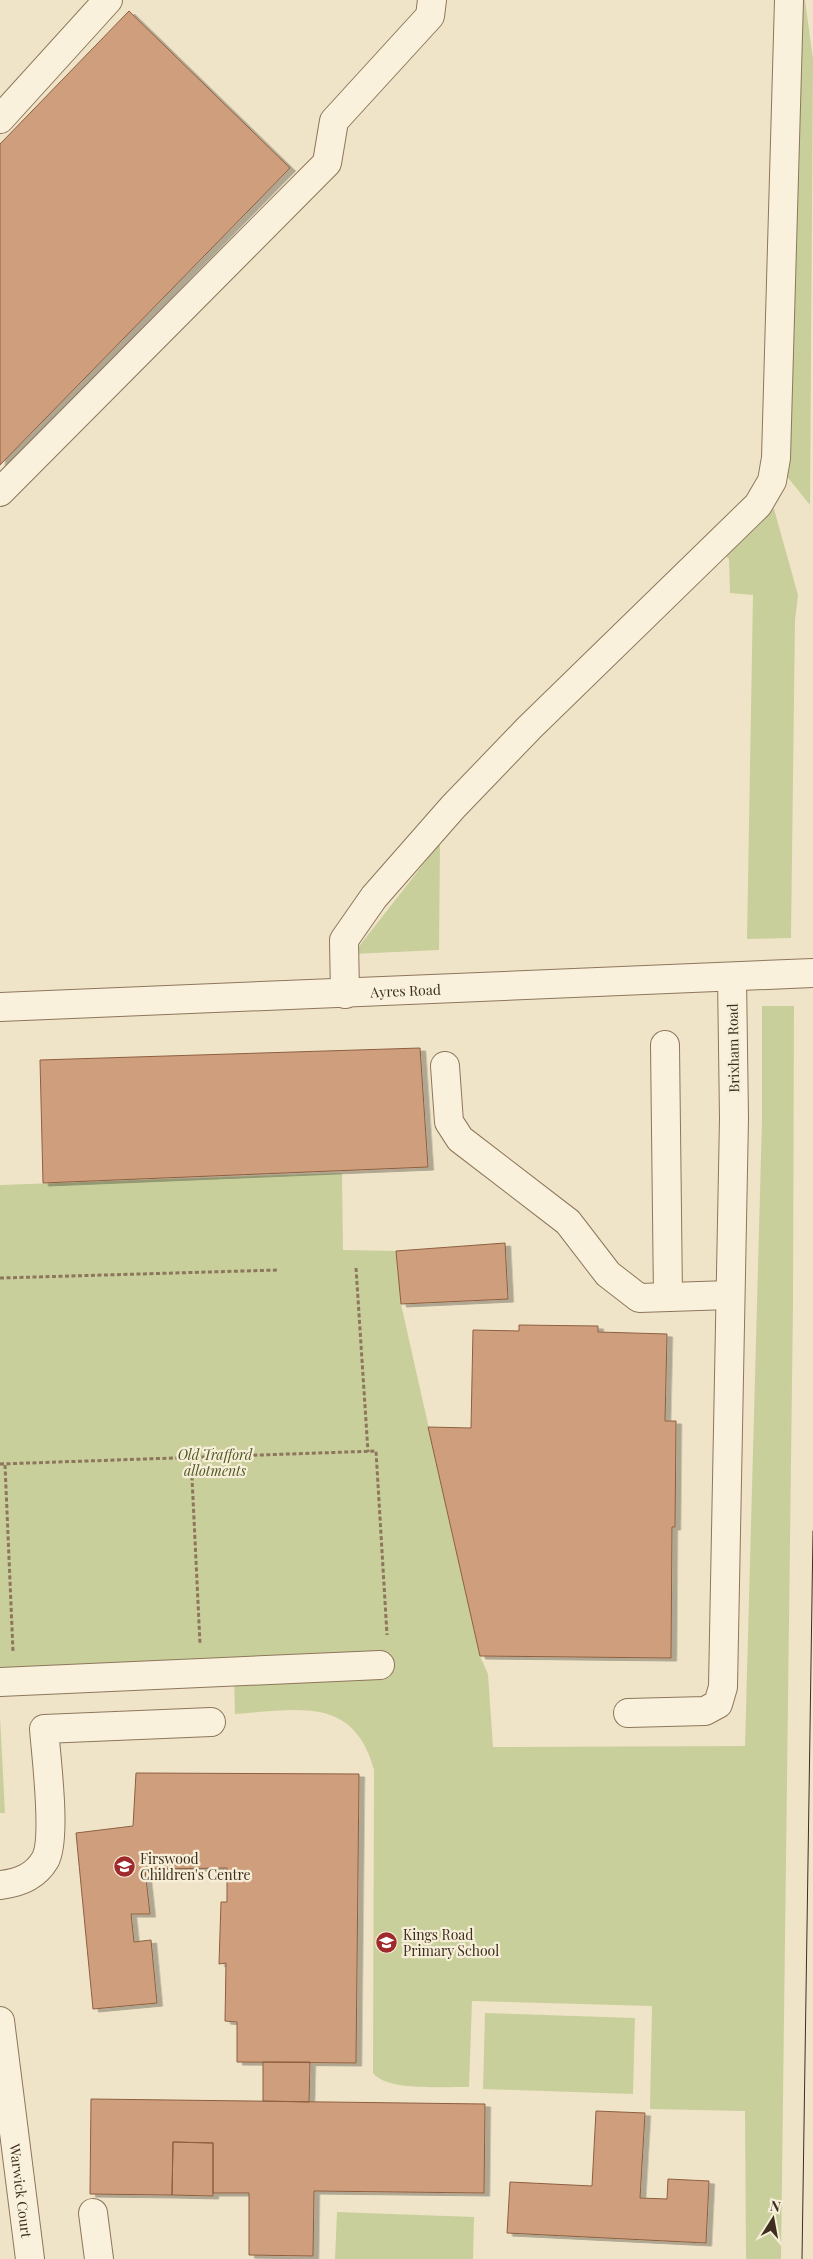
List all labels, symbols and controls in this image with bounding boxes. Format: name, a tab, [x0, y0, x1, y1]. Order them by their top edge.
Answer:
street label: Ayres Road	[369, 979, 441, 1001]
street label: Brixham Road	[723, 1003, 743, 1093]
park label: Old Trafford allotments	[178, 1445, 253, 1480]
place label: Firswood Children's Centre	[140, 1849, 251, 1884]
school or university icon: Firswood Children's Centre	[112, 1854, 136, 1878]
place label: Kings Road Primary School	[403, 1925, 499, 1960]
school or university icon: Kings Road Primary School	[375, 1930, 399, 1954]
street label: Warwick Court	[6, 2142, 37, 2240]
north arrow	[748, 2194, 798, 2244]
text: N	[769, 2195, 782, 2216]

